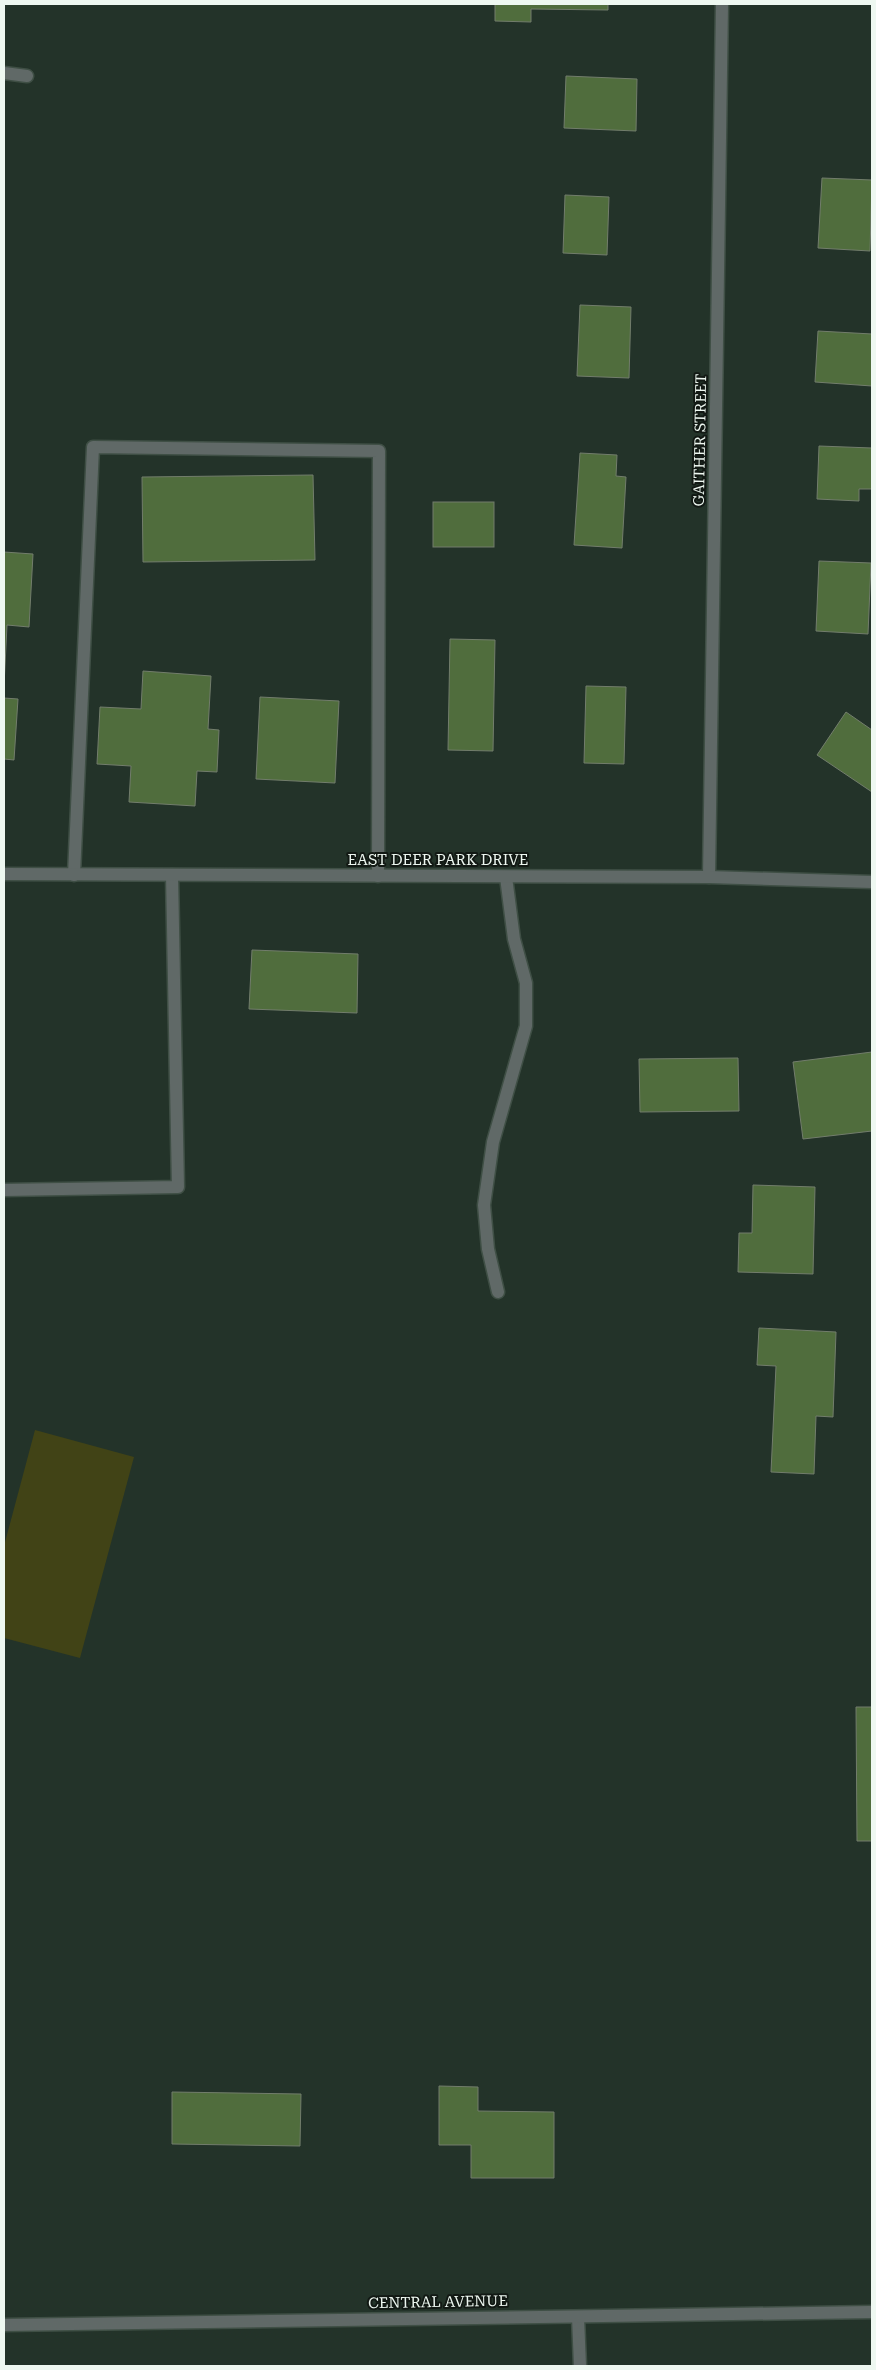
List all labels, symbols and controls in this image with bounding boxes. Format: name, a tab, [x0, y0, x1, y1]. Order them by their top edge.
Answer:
street label: GAITHER STREET	[690, 373, 710, 507]
street label: EAST DEER PARK DRIVE	[348, 851, 528, 869]
street label: CENTRAL AVENUE	[368, 2292, 508, 2312]

